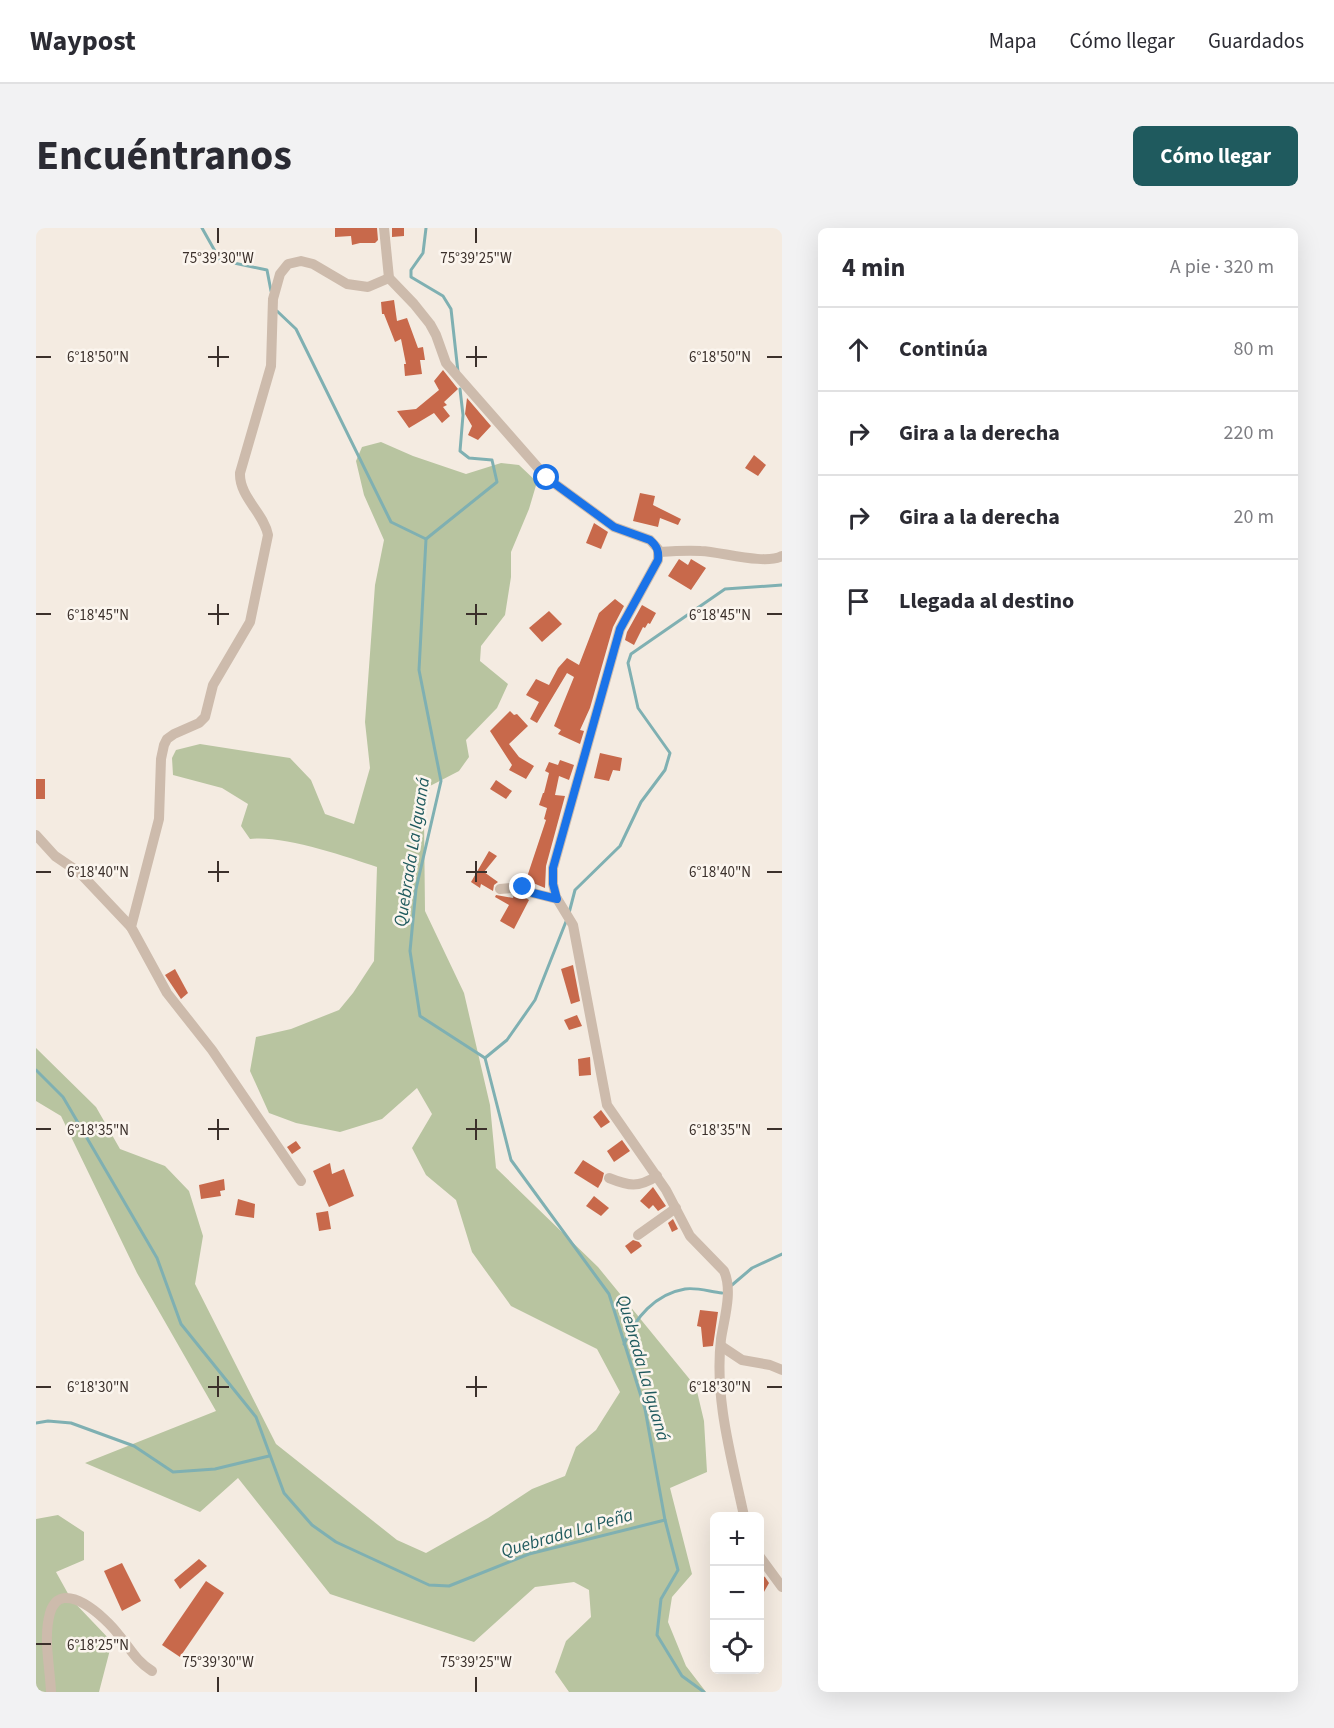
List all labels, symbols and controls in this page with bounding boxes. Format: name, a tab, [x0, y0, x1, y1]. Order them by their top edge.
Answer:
text: Waypost	[30, 21, 136, 61]
text: Mapa	[989, 26, 1037, 56]
text: Cómo llegar	[1070, 26, 1175, 56]
text: Guardados	[1208, 26, 1304, 56]
text: Encuéntranos	[36, 126, 292, 186]
button: Cómo llegar	[1133, 126, 1298, 186]
text: 75°39'30"W	[182, 248, 254, 269]
text: 75°39'25"W	[440, 248, 512, 269]
text: 4 min	[842, 249, 905, 286]
text: A pie · 320 m	[1170, 253, 1274, 281]
icon: ahead	[842, 333, 875, 366]
text: Continúa	[899, 333, 988, 365]
text: 80 m	[1234, 335, 1274, 363]
text: 6°18'50"N	[67, 347, 129, 368]
text: 6°18'50"N	[689, 347, 751, 368]
icon: right	[842, 417, 875, 450]
text: Gira a la derecha	[899, 417, 1060, 449]
text: 220 m	[1224, 419, 1274, 447]
route start	[533, 464, 559, 490]
icon: right	[842, 501, 875, 534]
text: Gira a la derecha	[899, 501, 1060, 533]
text: 20 m	[1234, 503, 1274, 531]
icon: arrive	[842, 585, 875, 618]
text: Llegada al destino	[899, 585, 1074, 617]
text: 6°18'45"N	[67, 605, 129, 626]
text: 6°18'45"N	[689, 605, 751, 626]
water label: Quebrada La Iguaná	[388, 775, 436, 929]
text: 6°18'40"N	[67, 862, 129, 883]
text: 6°18'40"N	[689, 862, 751, 883]
route end	[509, 873, 535, 899]
text: 6°18'35"N	[67, 1120, 129, 1141]
text: 6°18'35"N	[689, 1120, 751, 1141]
water label: Quebrada La Iguaná	[610, 1292, 676, 1444]
text: 6°18'30"N	[67, 1377, 129, 1398]
text: 6°18'30"N	[689, 1377, 751, 1398]
water label: Quebrada La Peña	[498, 1502, 636, 1564]
map controls	[710, 1512, 764, 1674]
button: +	[710, 1512, 764, 1566]
button: −	[710, 1566, 764, 1620]
button: locate	[710, 1620, 764, 1674]
text: 6°18'25"N	[67, 1635, 129, 1656]
text: 75°39'30"W	[182, 1652, 254, 1673]
text: 75°39'25"W	[440, 1652, 512, 1673]

